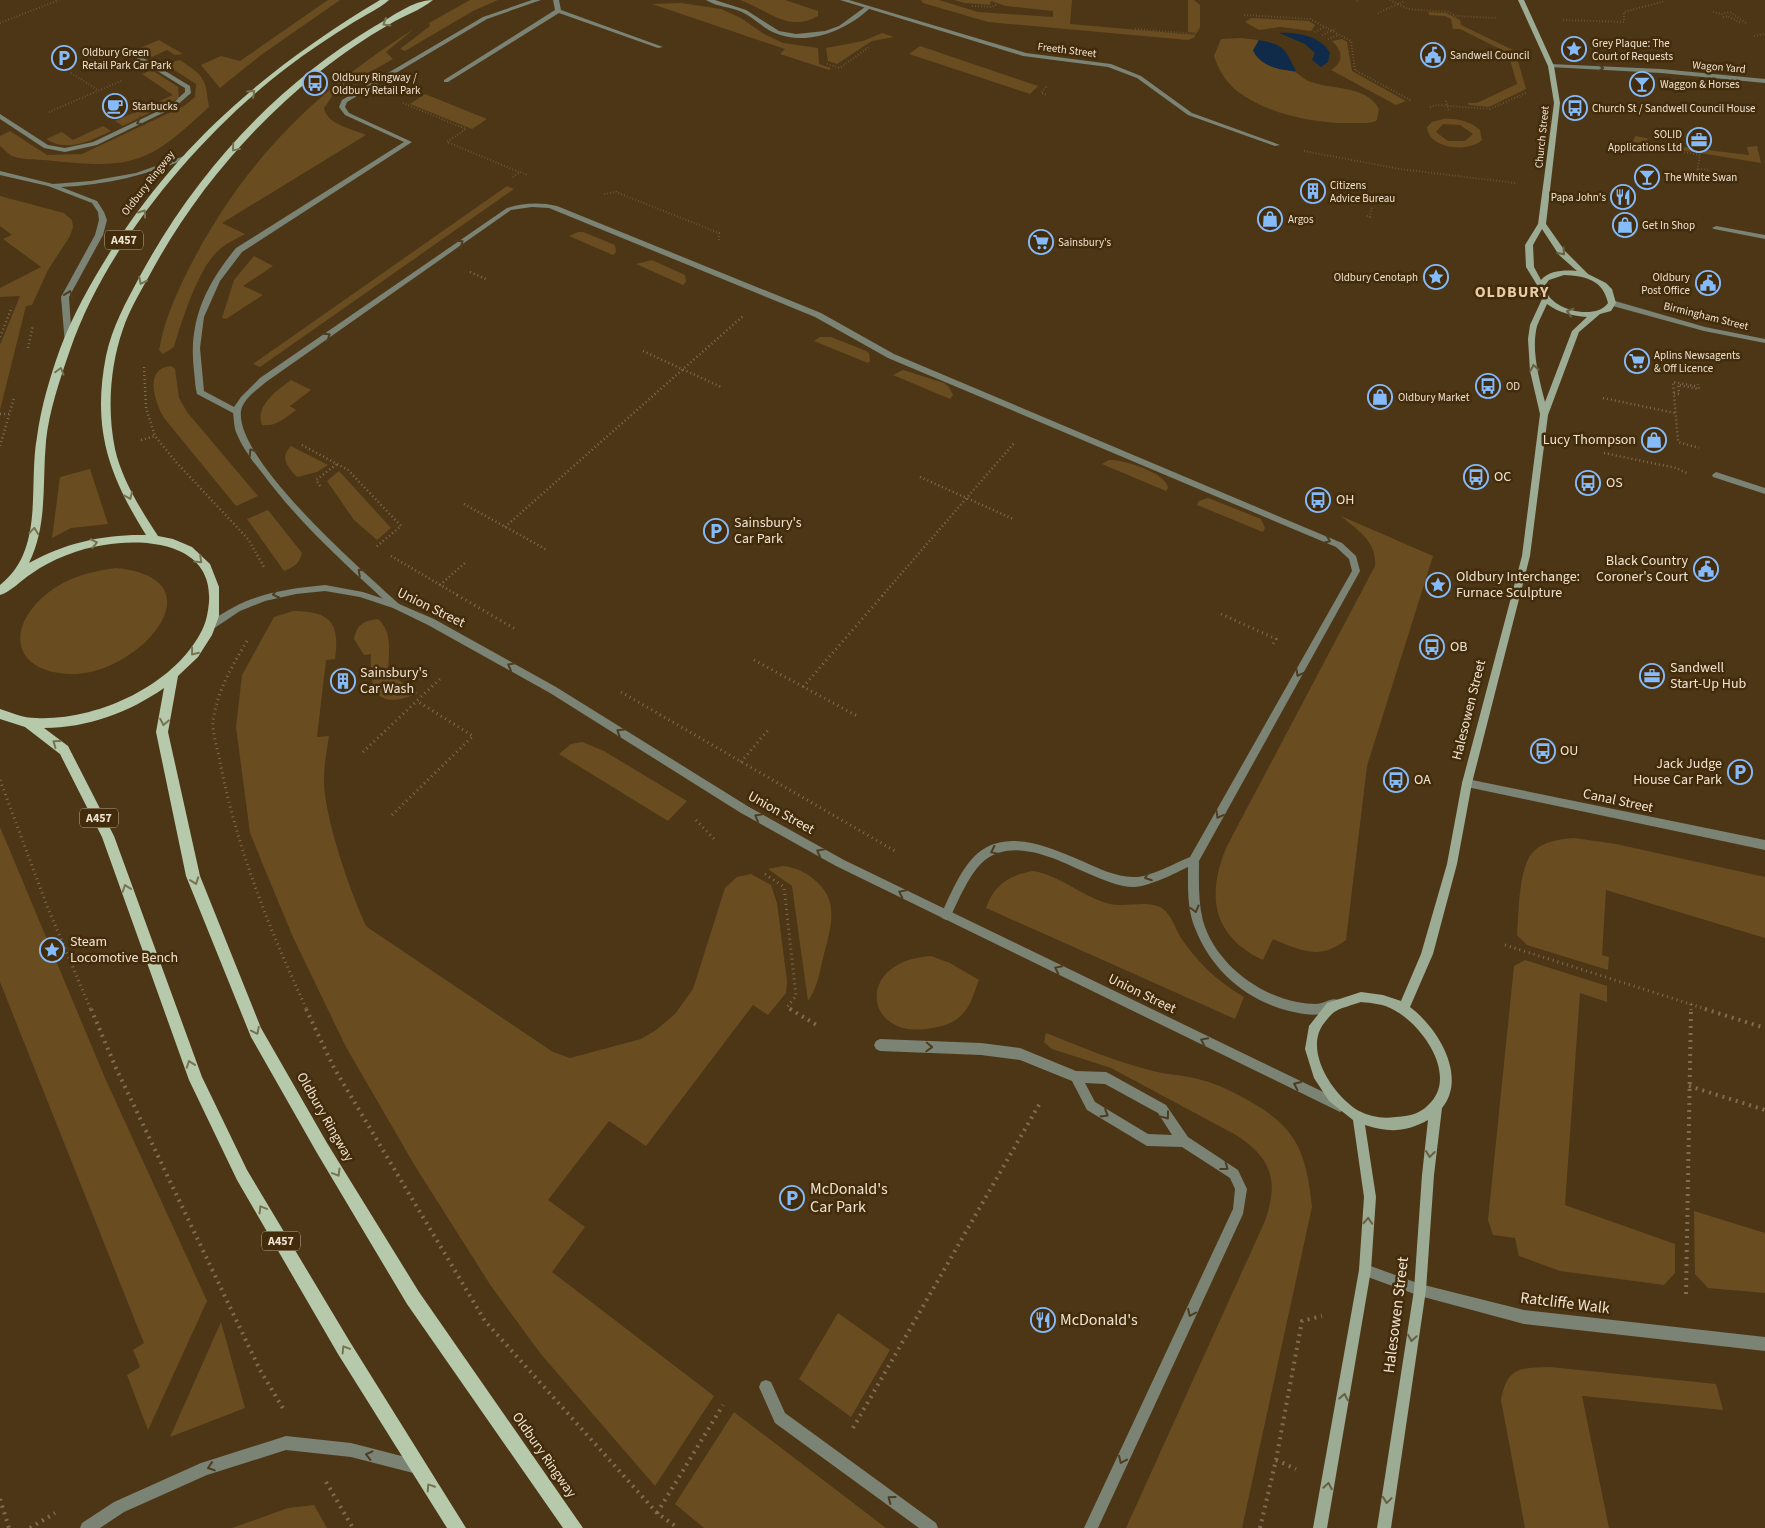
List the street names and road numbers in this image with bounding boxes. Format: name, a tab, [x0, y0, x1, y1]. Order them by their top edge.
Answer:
street label: Freeth Street	[1037, 39, 1098, 61]
street label: Wagon Yard	[1692, 57, 1746, 77]
street label: Church Street	[1531, 105, 1553, 169]
street label: Oldbury Ringway	[118, 147, 178, 219]
road number: A457	[105, 230, 143, 250]
street label: Birmingham Street	[1662, 298, 1750, 334]
street label: Union Street	[394, 583, 469, 633]
street label: Halesowen Street	[1447, 658, 1491, 762]
street label: Canal Street	[1581, 784, 1655, 818]
street label: Union Street	[744, 786, 818, 840]
road number: A457	[80, 808, 118, 828]
street label: Union Street	[1105, 969, 1180, 1019]
street label: Oldbury Ringway	[291, 1069, 359, 1166]
road number: A457	[262, 1232, 300, 1250]
street label: Halesowen Street	[1378, 1255, 1414, 1375]
street label: Ratcliffe Walk	[1519, 1287, 1611, 1319]
street label: Oldbury Ringway	[507, 1408, 581, 1502]

